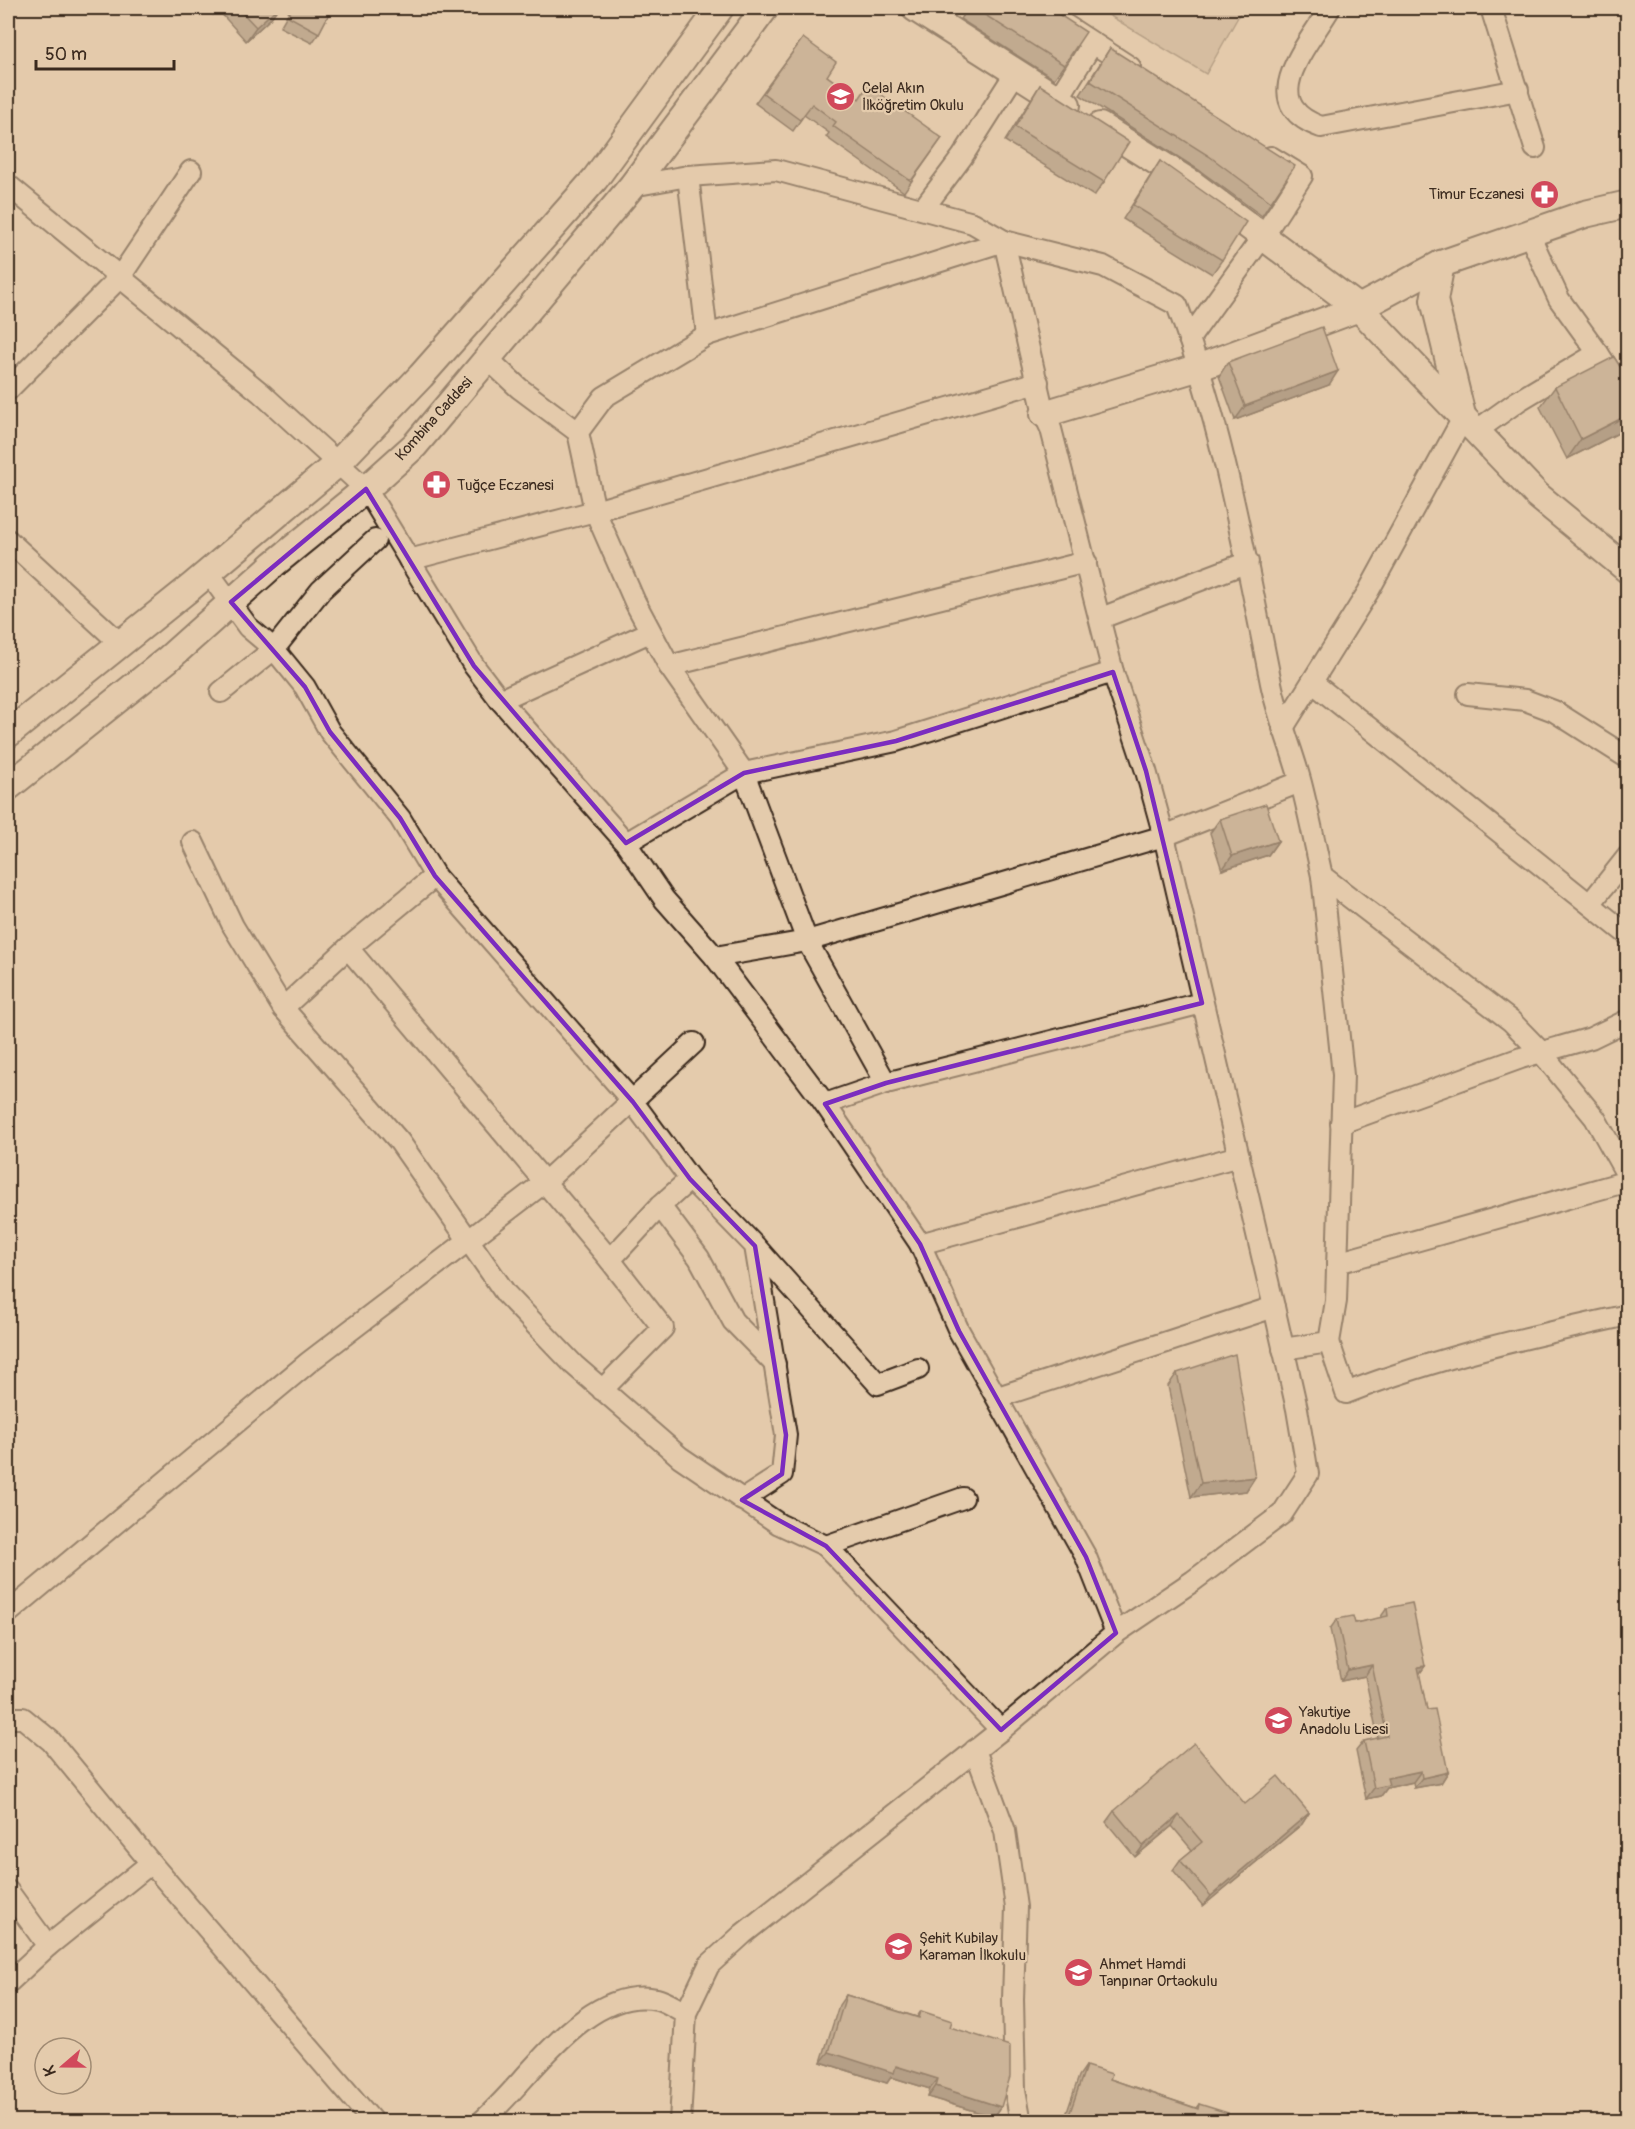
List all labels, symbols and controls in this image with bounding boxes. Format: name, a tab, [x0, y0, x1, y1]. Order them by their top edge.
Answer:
scale bar	[36, 33, 174, 71]
text: 50 m	[45, 43, 87, 66]
place label: Celal Akın İlköğretim Okulu	[862, 79, 964, 115]
school or university icon: Celal Akın İlköğretim Okulu	[825, 81, 857, 113]
pharmacy icon: Timur Eczanesi	[1529, 178, 1561, 210]
place label: Timur Eczanesi	[1429, 185, 1524, 204]
street label: Kombina Caddesi	[391, 373, 477, 465]
pharmacy icon: Tuğçe Eczanesi	[420, 469, 452, 501]
place label: Tuğçe Eczanesi	[457, 476, 554, 495]
place label: Yakutiye Anadolu Lisesi	[1298, 1703, 1389, 1739]
school or university icon: Yakutiye Anadolu Lisesi	[1262, 1705, 1294, 1737]
place label: Şehit Kubilay Karaman İlkokulu	[919, 1929, 1026, 1965]
school or university icon: Şehit Kubilay Karaman İlkokulu	[882, 1931, 914, 1963]
place label: Ahmet Hamdi Tanpınar Ortaokulu	[1099, 1955, 1218, 1991]
school or university icon: Ahmet Hamdi Tanpınar Ortaokulu	[1062, 1957, 1094, 1989]
north arrow	[33, 2036, 93, 2096]
text: K	[39, 2063, 61, 2079]

